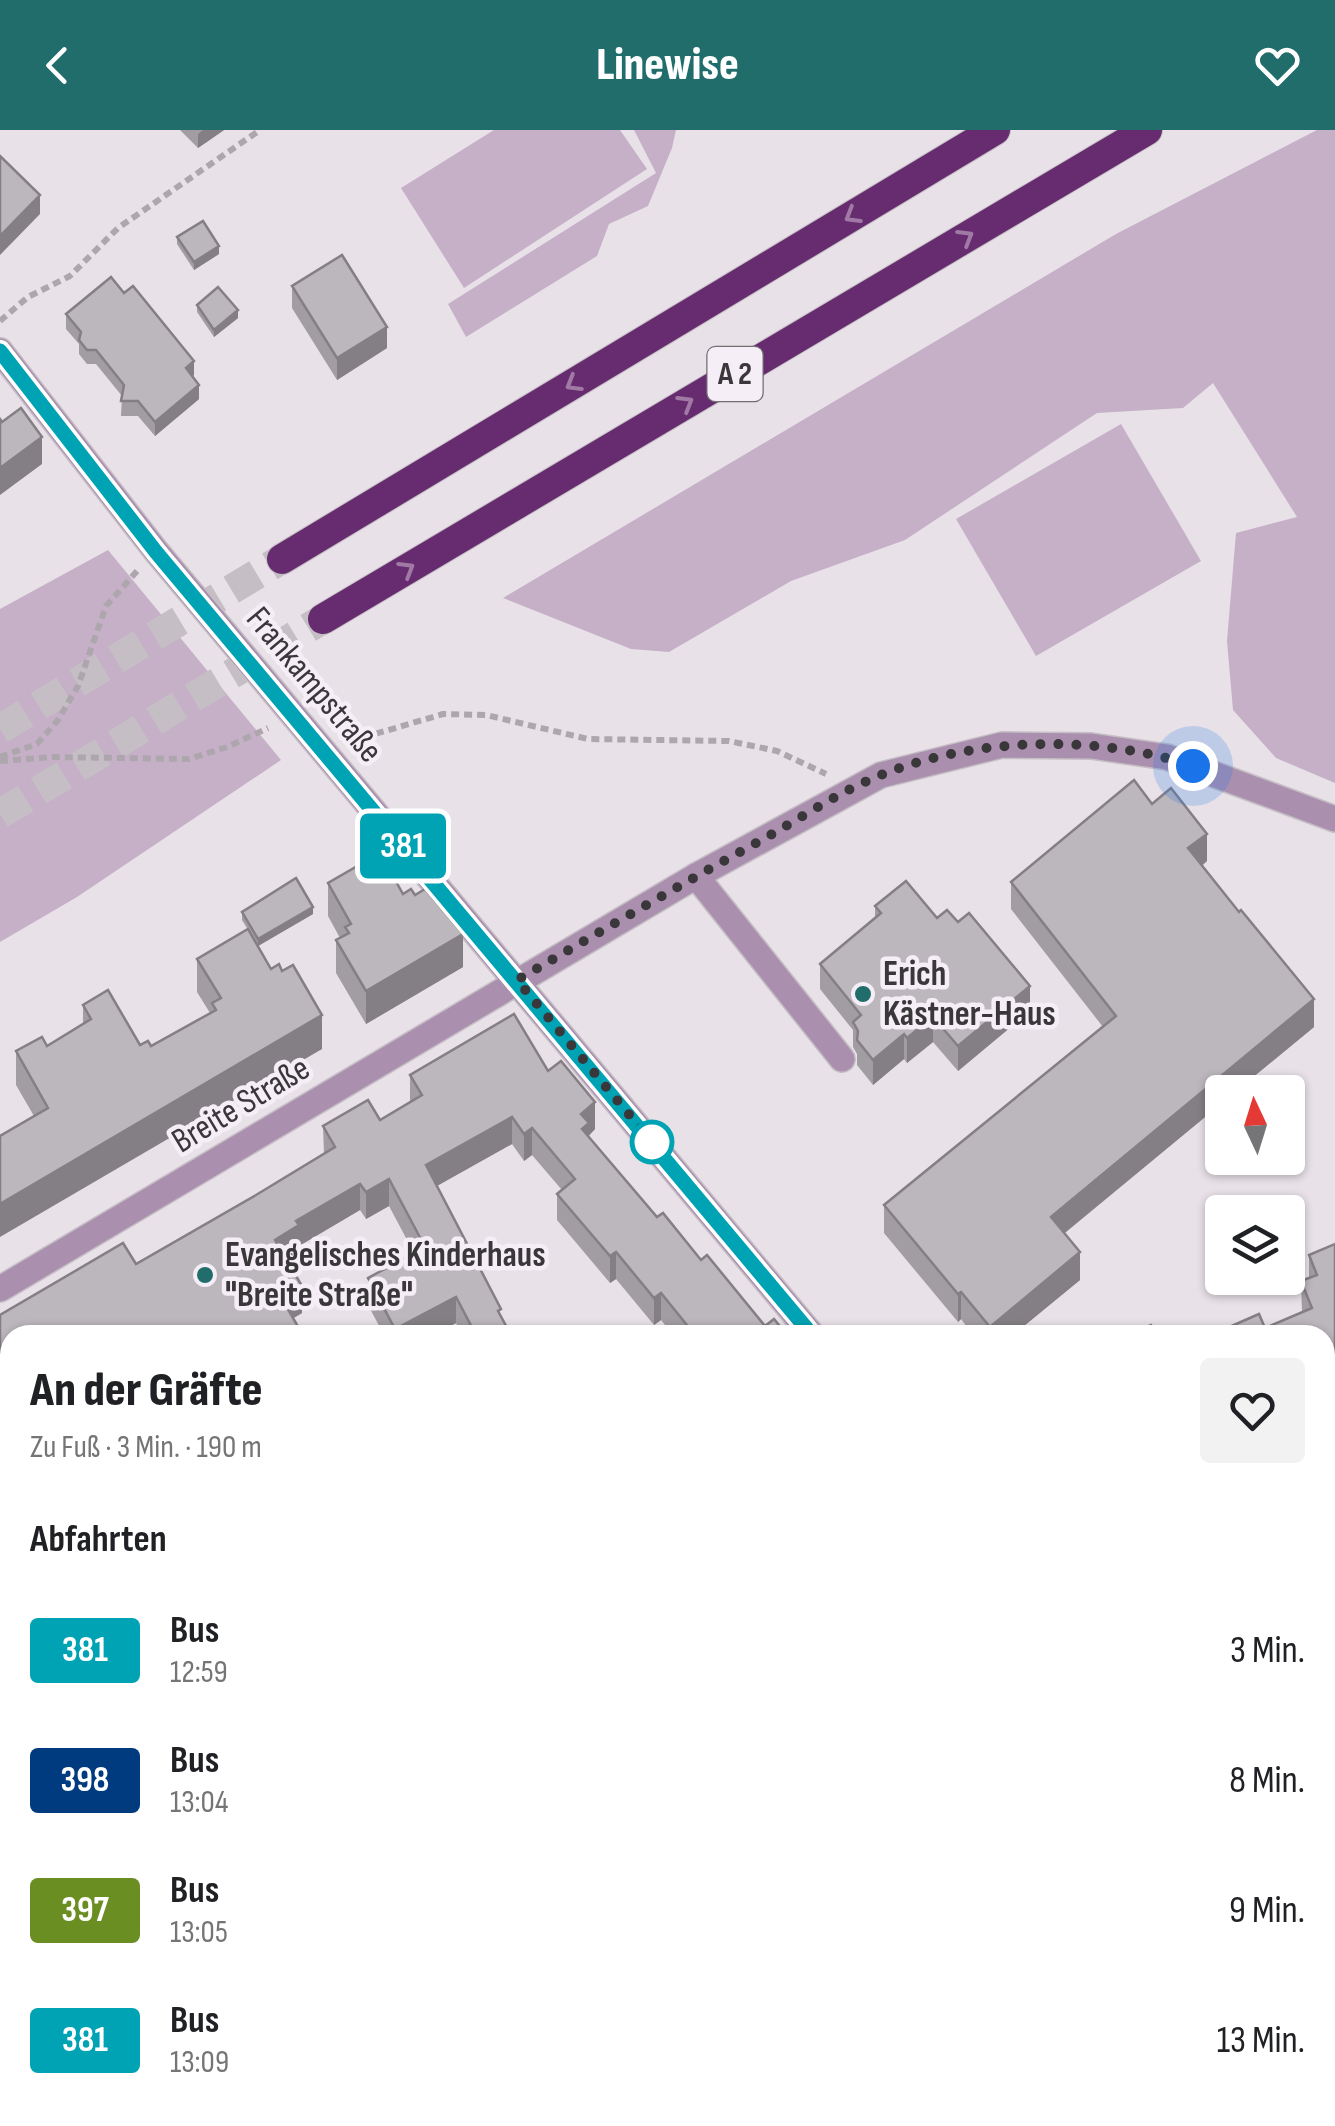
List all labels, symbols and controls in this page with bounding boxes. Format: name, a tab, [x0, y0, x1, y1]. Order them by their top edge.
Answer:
icon: back	[30, 38, 85, 93]
text: Linewise	[596, 38, 739, 93]
icon: heart	[1250, 38, 1305, 93]
one-way arrow	[845, 204, 863, 223]
one-way arrow	[955, 230, 973, 249]
road number: A 2	[708, 347, 762, 401]
one-way arrow	[566, 372, 584, 391]
one-way arrow	[675, 396, 693, 415]
one-way arrow	[396, 562, 414, 581]
street label: Frankampstraße	[236, 598, 392, 772]
your location	[1168, 741, 1218, 791]
line badge: 381	[346, 814, 460, 878]
text: 381	[380, 825, 426, 868]
place label: Erich Kästner-Haus	[883, 953, 1056, 1036]
marker: Erich Kästner-Haus	[852, 983, 874, 1005]
street label: Breite Straße	[164, 1047, 318, 1163]
north arrow	[1205, 1075, 1305, 1175]
map controls	[1205, 1075, 1305, 1295]
unlabelled marker	[631, 1121, 673, 1163]
button: layers	[1205, 1195, 1305, 1295]
place label: Evangelisches Kinderhaus "Breite Straße"	[225, 1234, 546, 1317]
marker: Evangelisches Kinderhaus "Breite Straße"	[194, 1264, 216, 1286]
button: heart	[1200, 1358, 1305, 1463]
text: An der Gräfte	[30, 1362, 263, 1419]
text: Zu Fuß · 3 Min. · 190 m	[30, 1428, 262, 1467]
text: Abfahrten	[30, 1517, 167, 1562]
text: Bus	[170, 1608, 219, 1653]
text: 3 Min.	[1230, 1628, 1305, 1673]
text: 381	[62, 1629, 108, 1672]
text: 12:59	[170, 1653, 228, 1692]
text: Bus	[170, 1738, 219, 1783]
text: 8 Min.	[1229, 1758, 1305, 1803]
text: 398	[61, 1759, 109, 1802]
text: 13:04	[170, 1783, 228, 1822]
text: Bus	[170, 1868, 219, 1913]
text: 9 Min.	[1229, 1888, 1305, 1933]
text: 397	[61, 1889, 109, 1932]
text: 13:05	[170, 1913, 228, 1952]
text: Bus	[170, 1998, 219, 2043]
text: 13 Min.	[1217, 2018, 1305, 2063]
text: 381	[62, 2019, 108, 2062]
text: 13:09	[170, 2043, 229, 2082]

